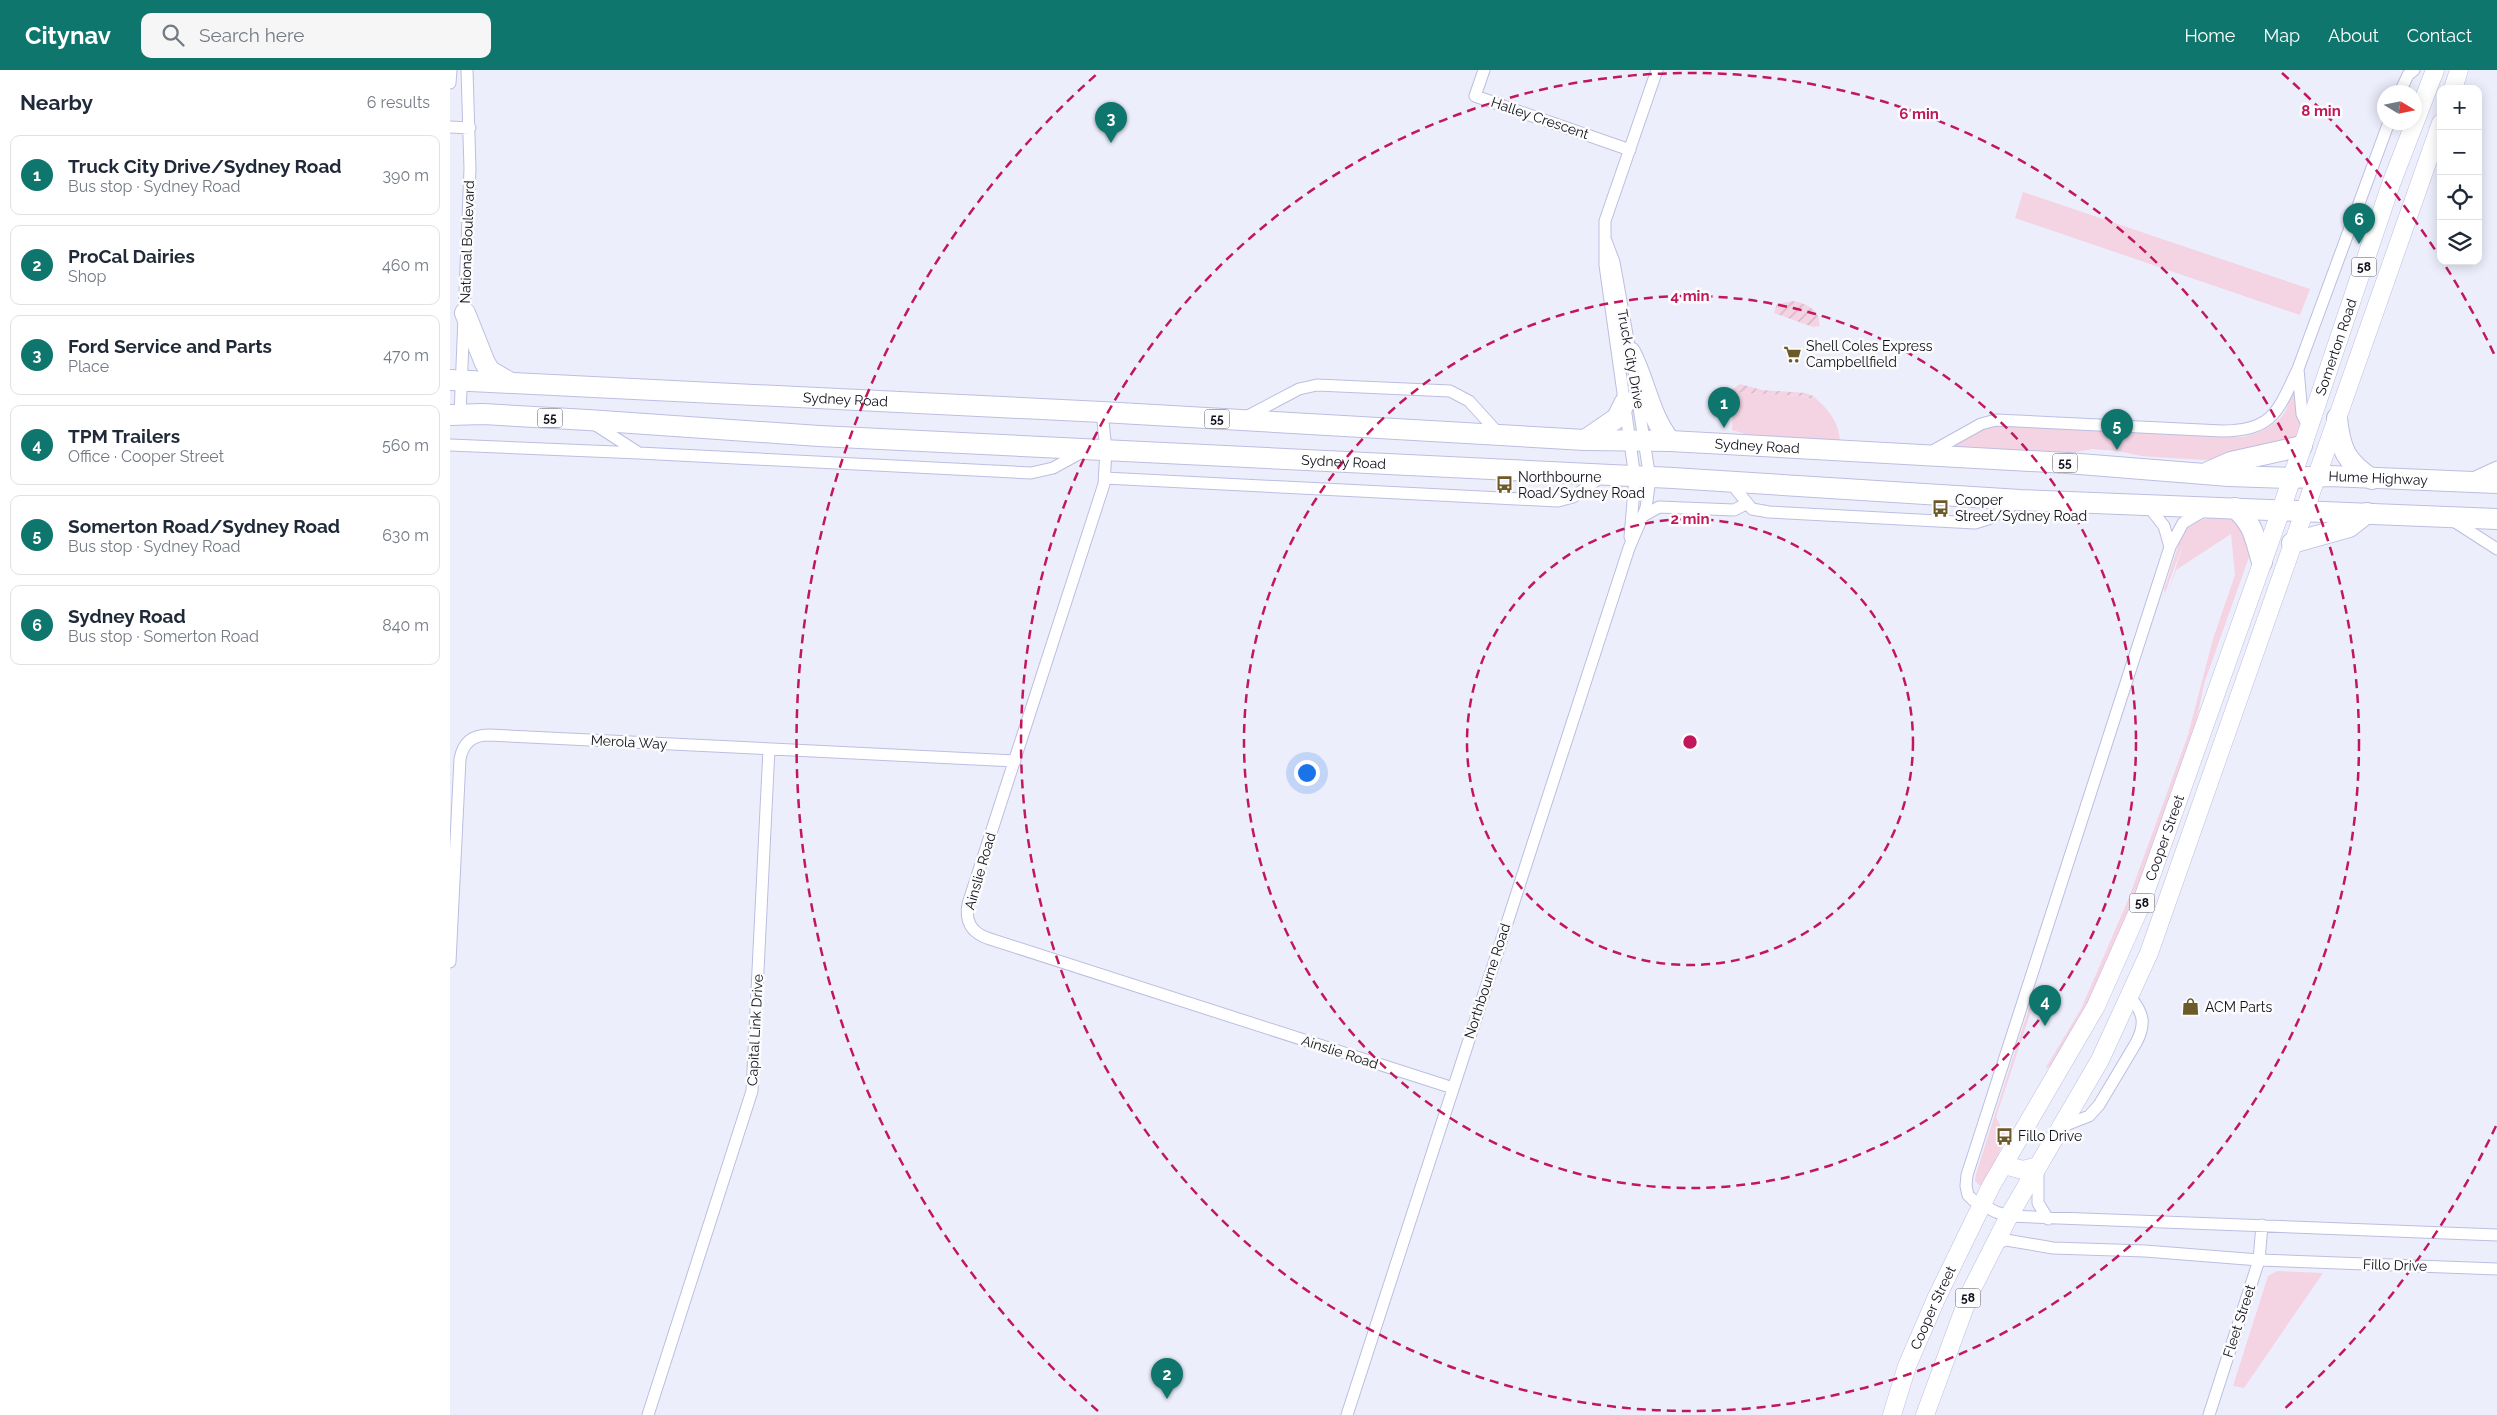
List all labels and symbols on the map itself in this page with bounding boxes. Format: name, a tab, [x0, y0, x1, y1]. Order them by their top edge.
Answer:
north arrow	[2377, 85, 2422, 130]
street label: Halley Crescent	[1489, 94, 1591, 142]
pin: 3	[1095, 102, 1127, 143]
text: 8 min	[2301, 102, 2341, 120]
text: 6 min	[1899, 105, 1939, 123]
street label: National Boulevard	[457, 180, 477, 304]
pin: 6	[2343, 203, 2375, 244]
road number: 58	[2352, 258, 2376, 276]
text: 4 min	[1670, 287, 1710, 305]
street label: Somerton Road	[2312, 296, 2360, 397]
street label: Truck City Drive	[1614, 308, 1648, 410]
place label: Shell Coles Express Campbellfield	[1806, 338, 1933, 370]
supermarket icon: Shell Coles Express Campbellfield	[1782, 344, 1802, 364]
pin: 1	[1708, 387, 1740, 428]
street label: Sydney Road	[803, 389, 888, 409]
road number: 55	[538, 408, 562, 428]
road number: 55	[1204, 409, 1230, 428]
pin: 5	[2101, 409, 2133, 450]
street label: Sydney Road	[1714, 435, 1800, 456]
street label: Sydney Road	[1301, 452, 1386, 472]
road number: 55	[2052, 453, 2078, 472]
street label: Hume Highway	[2328, 468, 2429, 488]
place label: Northbourne Road/Sydney Road	[1518, 469, 1645, 501]
bus stop icon: Northbourne Road/Sydney Road	[1494, 475, 1514, 495]
place label: Cooper Street/Sydney Road	[1955, 492, 2087, 524]
bus stop icon: Cooper Street/Sydney Road	[1931, 498, 1951, 518]
text: 2 min	[1671, 510, 1709, 528]
street label: Merola Way	[590, 732, 668, 752]
centre of rings	[1681, 733, 1699, 751]
your location	[1294, 760, 1320, 786]
street label: Cooper Street	[2142, 792, 2187, 883]
street label: Ainslie Road	[961, 831, 999, 911]
road number: 58	[2130, 894, 2154, 912]
street label: Northbourne Road	[1461, 921, 1513, 1041]
street label: Capital Link Drive	[744, 974, 766, 1086]
pin: 4	[2029, 985, 2061, 1026]
shop icon: ACM Parts	[2181, 997, 2201, 1017]
place label: ACM Parts	[2205, 999, 2272, 1015]
street label: Ainslie Road	[1300, 1032, 1380, 1072]
bus stop icon: Fillo Drive	[1994, 1126, 2014, 1146]
place label: Fillo Drive	[2018, 1128, 2082, 1144]
street label: Fillo Drive	[2363, 1256, 2427, 1274]
street label: Cooper Street	[1907, 1263, 1959, 1352]
street label: Fleet Street	[2220, 1282, 2258, 1359]
road number: 58	[1956, 1288, 1980, 1308]
pin: 2	[1151, 1358, 1183, 1399]

